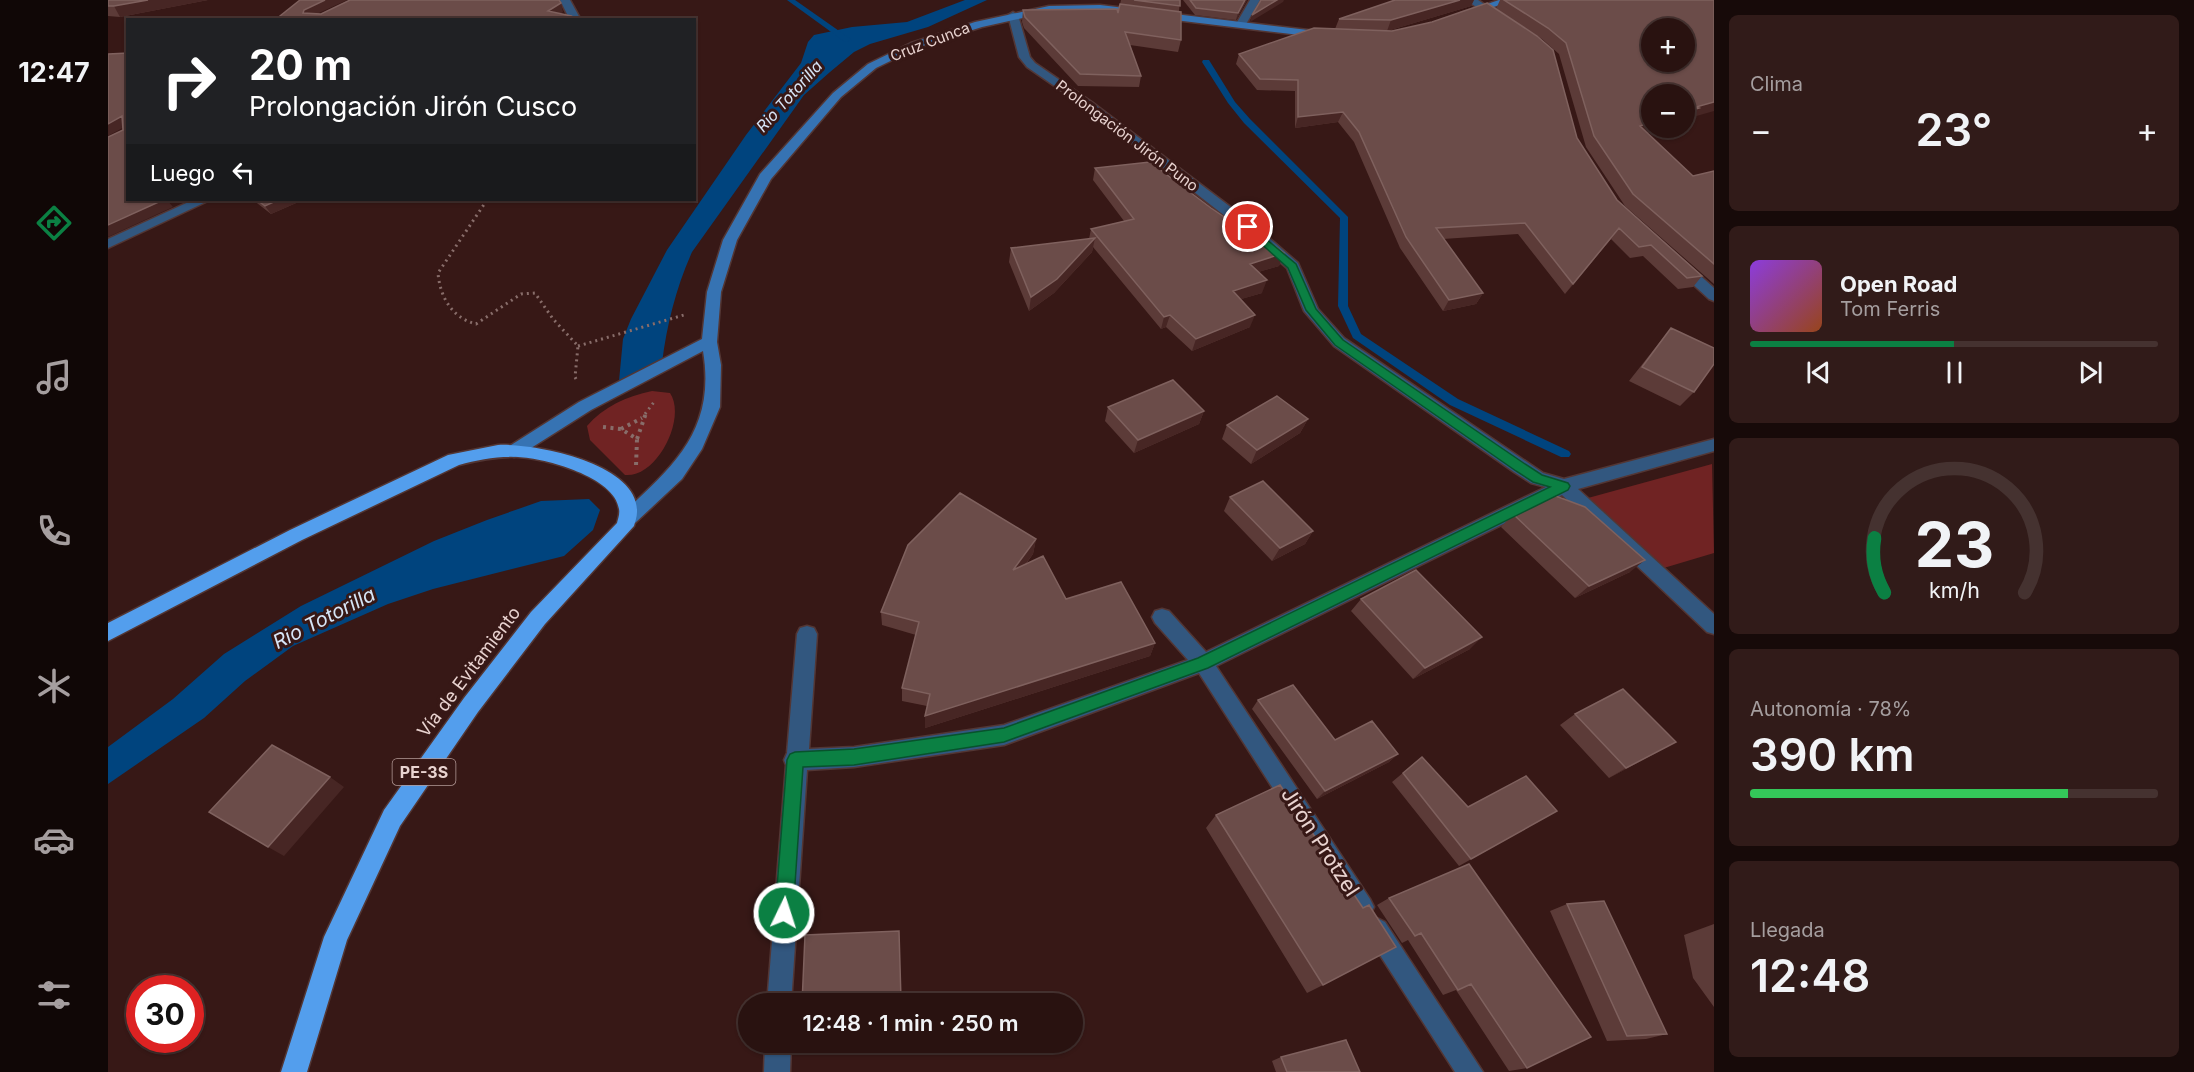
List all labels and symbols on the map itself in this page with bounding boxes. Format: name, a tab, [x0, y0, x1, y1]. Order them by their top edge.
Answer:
street label: Cruz Cunca	[887, 18, 972, 65]
water label: Rio Totorilla	[752, 56, 826, 136]
street label: Prolongación Jirón Puno	[1052, 76, 1202, 195]
pin	[1222, 201, 1273, 252]
water label: Rio Totorilla	[269, 582, 379, 654]
street label: Vía de Evitamiento	[413, 602, 524, 741]
road number: PE-3S	[392, 759, 456, 785]
street label: Jirón Protzel	[1276, 783, 1365, 901]
position arrow	[752, 881, 816, 945]
speed limit sign: 30	[126, 975, 204, 1053]

